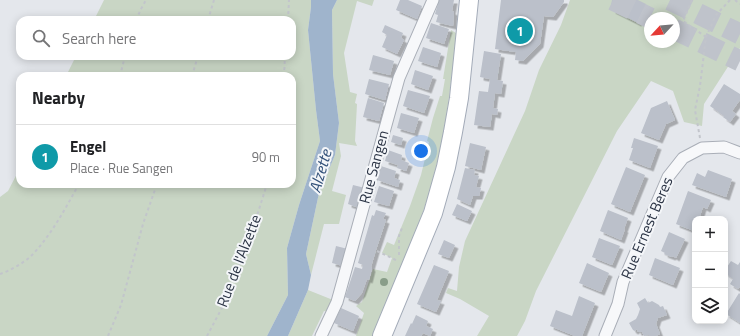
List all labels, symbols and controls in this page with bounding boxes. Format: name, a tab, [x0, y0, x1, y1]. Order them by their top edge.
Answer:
north arrow	[644, 12, 680, 48]
search box	[16, 16, 296, 60]
pin: 1	[507, 16, 533, 46]
icon: search	[30, 27, 52, 49]
text: Search here	[62, 27, 136, 50]
text: Nearby	[32, 85, 85, 111]
street label: Rue Sangen	[353, 128, 394, 206]
text: Engel	[70, 135, 106, 158]
your location	[411, 141, 431, 161]
water label: Alzette	[302, 145, 338, 195]
text: 1	[41, 147, 49, 167]
text: 90 m	[252, 147, 280, 167]
text: Place · Rue Sangen	[70, 158, 173, 178]
street label: Rue Ernest Beres	[615, 173, 678, 283]
street label: Rue de l'Alzette	[210, 211, 267, 311]
map controls	[692, 216, 728, 324]
button: +	[692, 216, 728, 252]
button: −	[692, 252, 728, 288]
button: layers	[692, 288, 728, 324]

